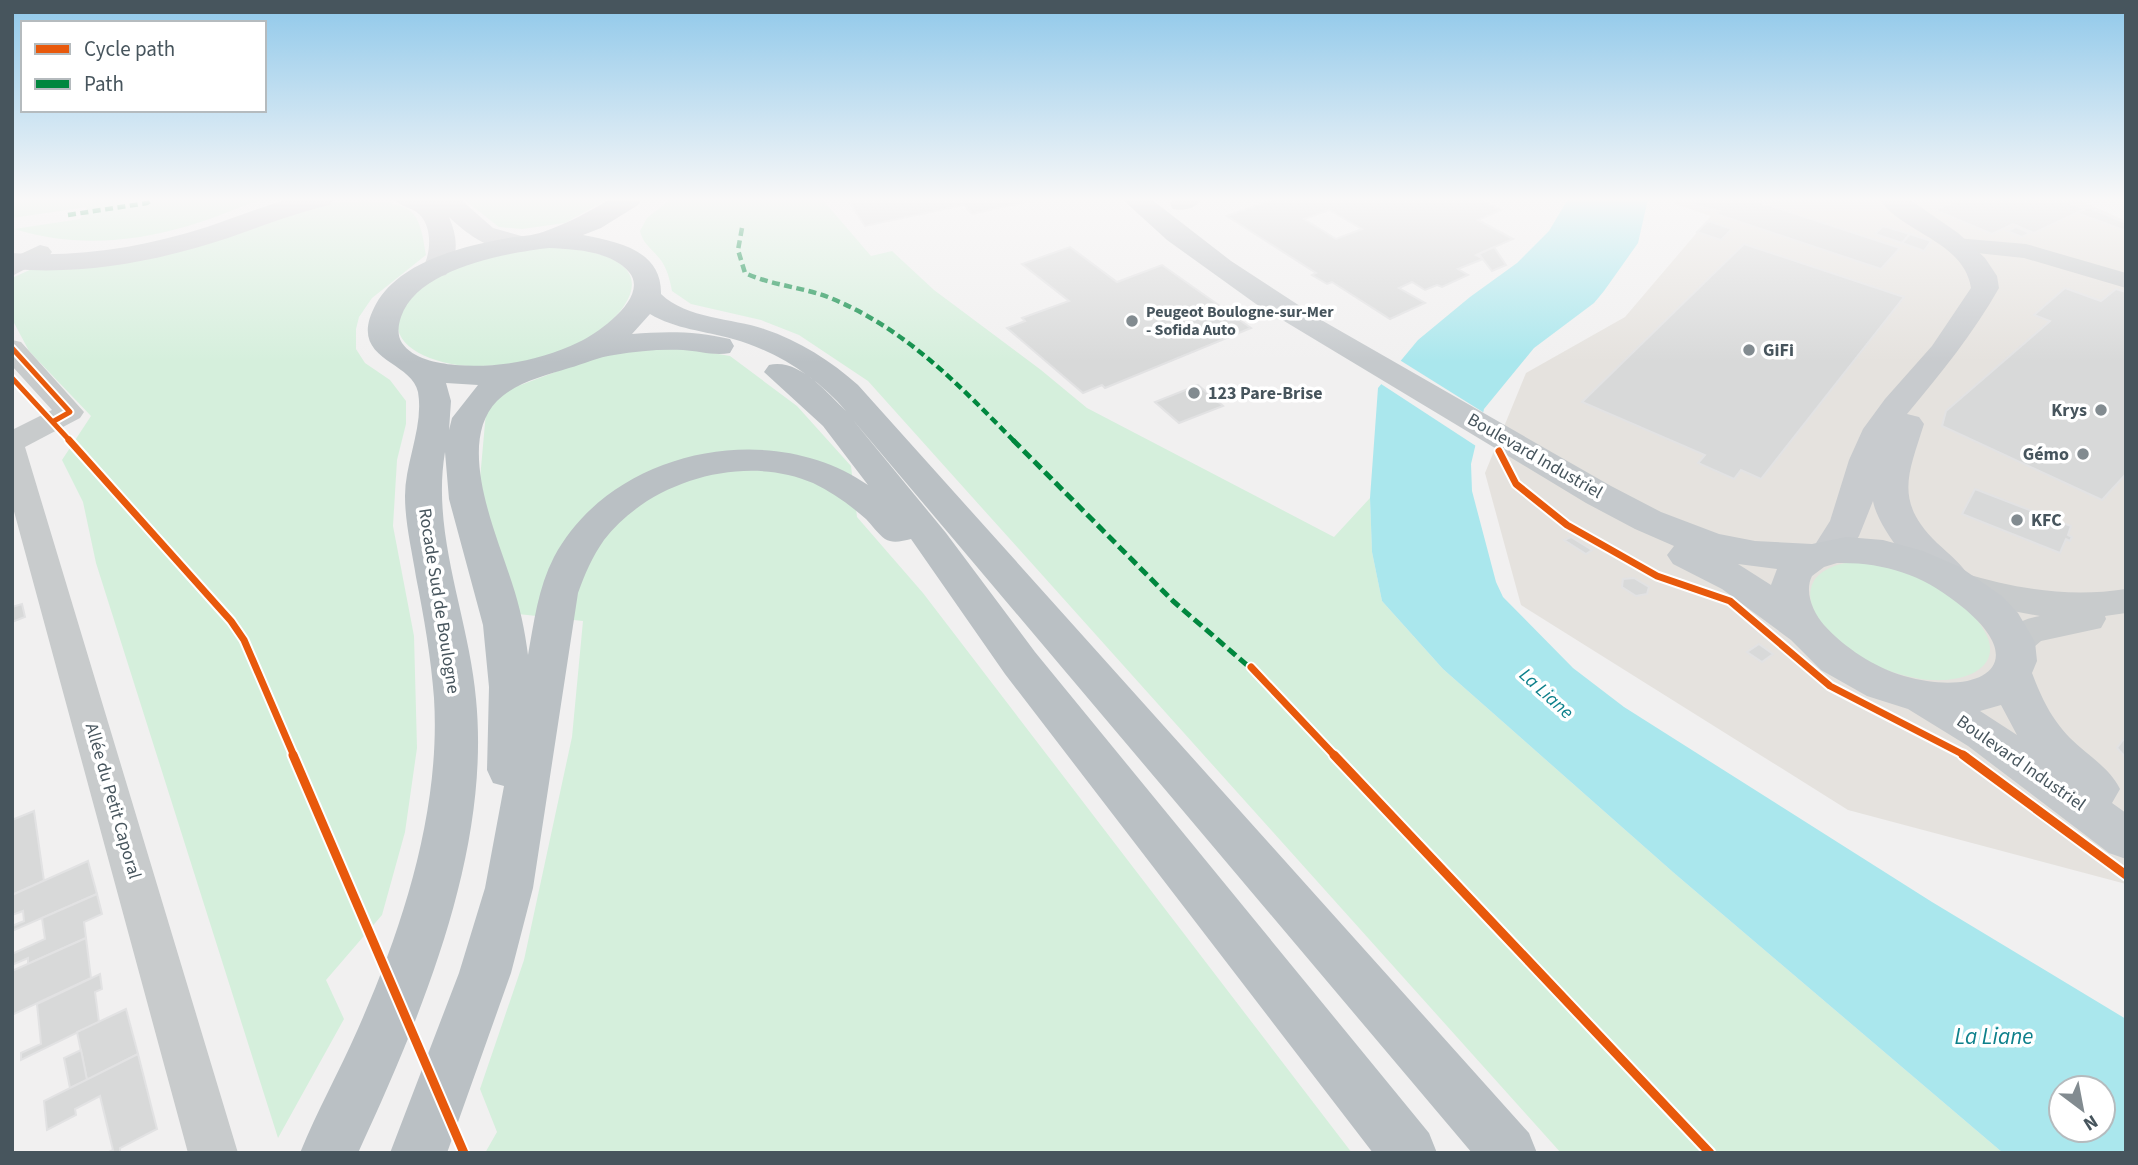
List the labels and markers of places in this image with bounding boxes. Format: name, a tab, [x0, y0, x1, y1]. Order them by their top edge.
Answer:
place label: Peugeot Boulogne-sur-Mer - Sofida Auto	[1146, 301, 1334, 341]
marker: Peugeot Boulogne-sur-Mer - Sofida Auto	[1124, 313, 1140, 329]
place label: GiFi	[1763, 338, 1794, 363]
marker: GiFi	[1741, 342, 1757, 358]
place label: 123 Pare-Brise	[1208, 381, 1323, 406]
marker: 123 Pare-Brise	[1186, 385, 1202, 401]
place label: Krys	[2051, 398, 2087, 423]
marker: Krys	[2093, 402, 2109, 418]
place label: Gémo	[2023, 442, 2069, 467]
marker: Gémo	[2075, 446, 2091, 462]
place label: KFC	[2031, 508, 2062, 533]
marker: KFC	[2009, 512, 2025, 528]

